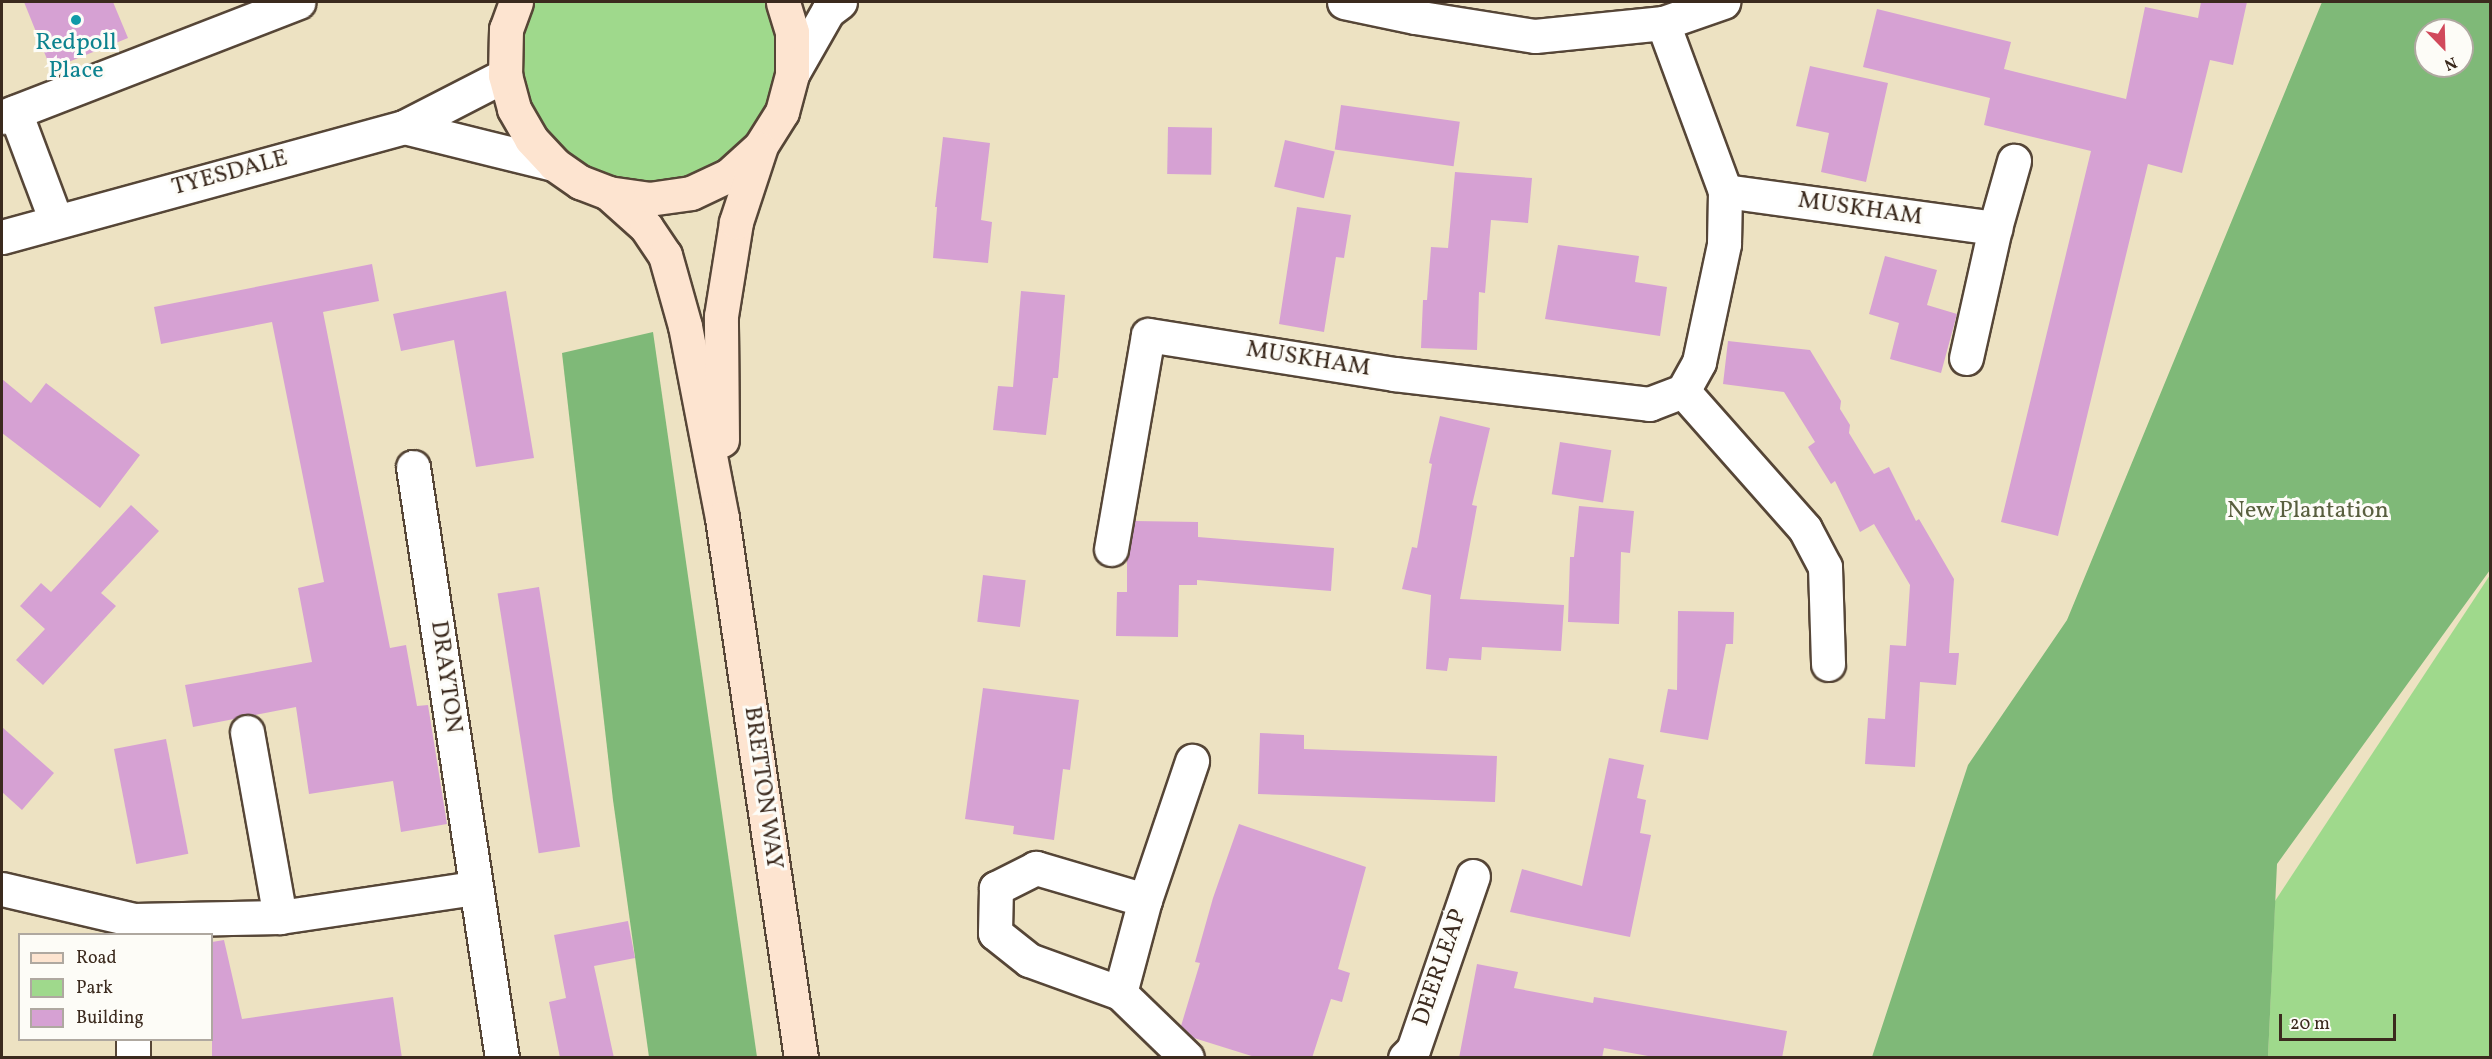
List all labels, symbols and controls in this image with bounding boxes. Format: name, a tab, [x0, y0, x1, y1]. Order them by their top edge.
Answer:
marker: Redpoll Place	[69, 13, 83, 27]
north arrow	[2414, 18, 2474, 78]
place label: Redpoll Place	[35, 30, 117, 86]
text: N	[2441, 50, 2460, 75]
street label: TYESDALE	[169, 145, 291, 203]
street label: MUSKHAM	[1796, 187, 1924, 233]
street label: MUSKHAM	[1244, 336, 1372, 384]
park label: New Plantation	[2227, 498, 2389, 526]
street label: DRAYTON	[423, 619, 467, 735]
street label: BRETTON WAY	[736, 704, 788, 872]
street label: DEERLEAP	[1408, 906, 1474, 1030]
legend	[18, 933, 213, 1041]
text: Road	[76, 946, 117, 971]
text: Park	[76, 976, 113, 1001]
scale bar	[2282, 1002, 2399, 1040]
text: Building	[76, 1006, 144, 1031]
text: 20 m	[2290, 1012, 2330, 1037]

